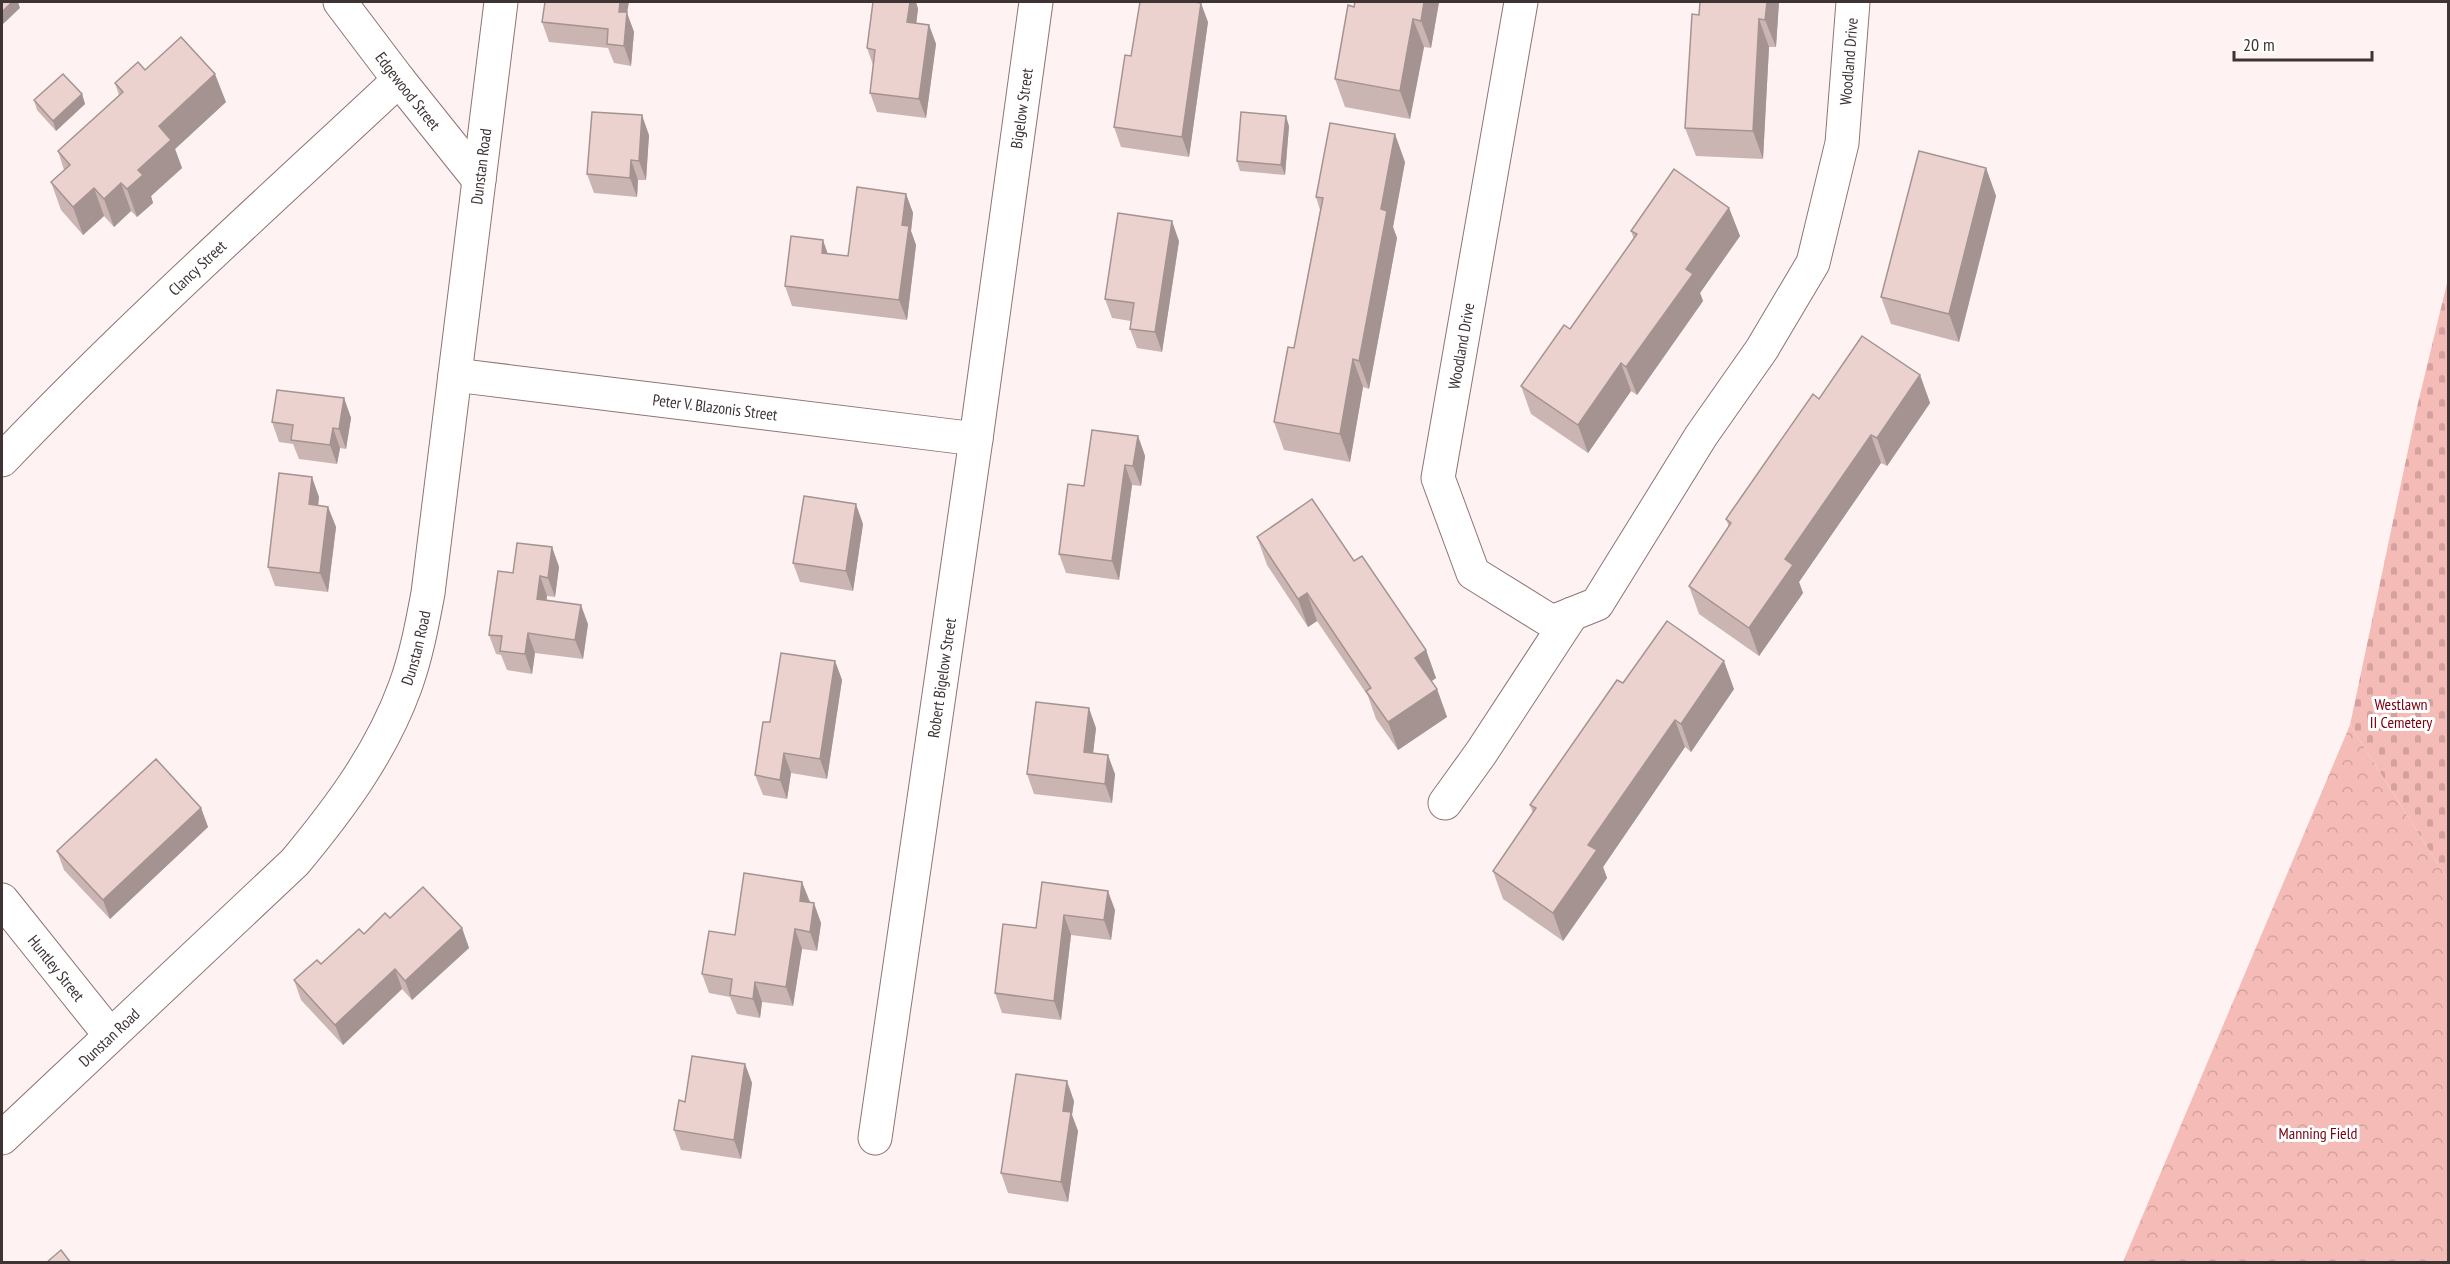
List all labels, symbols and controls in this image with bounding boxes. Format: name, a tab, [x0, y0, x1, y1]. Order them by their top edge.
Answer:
street label: Woodland Drive	[1835, 17, 1862, 106]
scale bar	[2234, 24, 2372, 62]
text: 20 m	[2243, 33, 2275, 56]
street label: Edgewood Street	[371, 48, 445, 134]
street label: Bigelow Street	[1006, 66, 1037, 150]
street label: Dunstan Road	[466, 127, 495, 206]
street label: Clancy Street	[164, 235, 231, 300]
street label: Woodland Drive	[1444, 301, 1478, 391]
street label: Peter V. Blazonis Street	[651, 389, 779, 425]
street label: Dunstan Road	[396, 609, 434, 688]
street label: Robert Bigelow Street	[923, 616, 960, 739]
park label: Westlawn II Cemetery	[2370, 694, 2432, 732]
street label: Huntley Street	[24, 931, 89, 1006]
street label: Dunstan Road	[74, 1004, 144, 1071]
park label: Manning Field	[2279, 1123, 2357, 1143]

